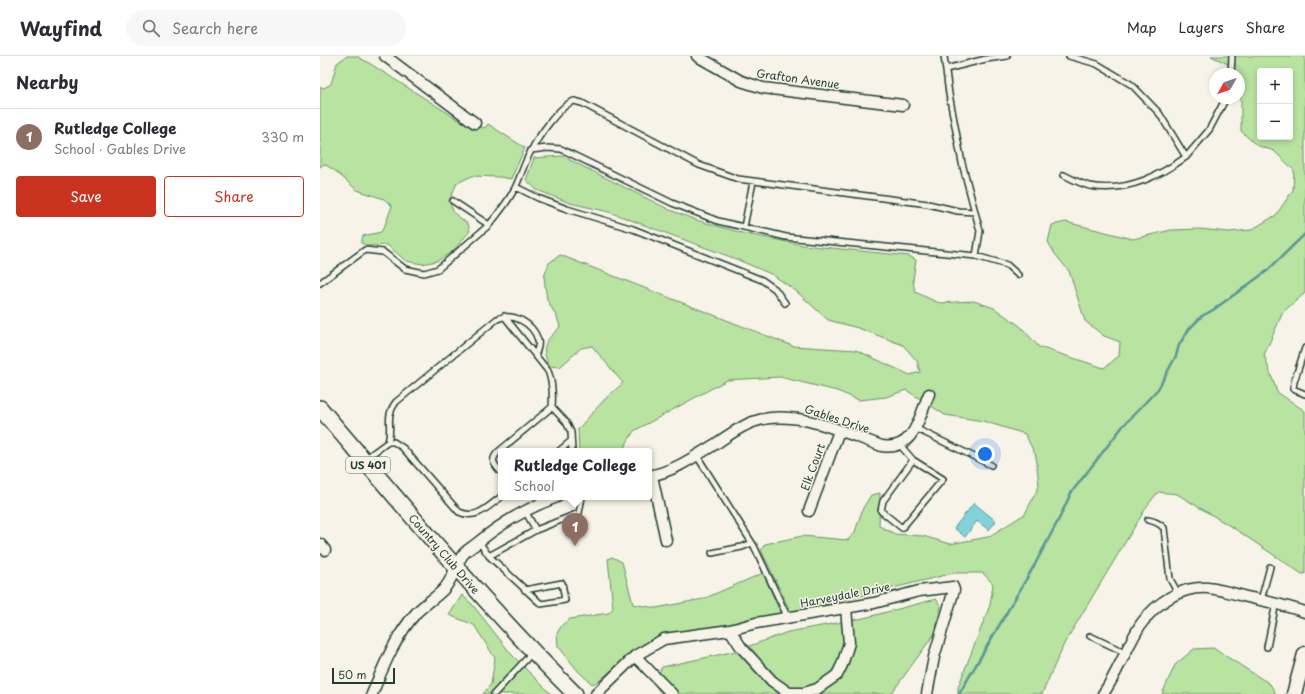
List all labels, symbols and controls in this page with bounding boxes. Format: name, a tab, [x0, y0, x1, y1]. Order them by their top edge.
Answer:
search box	[126, 10, 406, 46]
text: Wayfind	[20, 14, 102, 42]
text: Search here	[172, 16, 258, 39]
icon: search	[140, 17, 162, 39]
text: Map	[1127, 17, 1157, 38]
text: Layers	[1179, 17, 1224, 38]
text: Share	[1246, 17, 1285, 38]
street label: Grafton Avenue	[755, 64, 841, 93]
north arrow	[1209, 68, 1245, 104]
map controls	[1257, 68, 1293, 140]
button: +	[1257, 68, 1293, 104]
text: Nearby	[16, 69, 78, 95]
button: −	[1257, 104, 1293, 140]
text: Rutledge College	[54, 116, 176, 139]
text: 1	[26, 127, 32, 146]
text: 330 m	[261, 127, 304, 146]
text: School · Gables Drive	[54, 139, 186, 158]
button: Save	[16, 176, 156, 217]
button: Share	[164, 176, 304, 217]
street label: Gables Drive	[802, 400, 872, 437]
street label: Elk Court	[796, 440, 829, 493]
your location	[975, 444, 995, 464]
popup	[498, 448, 652, 500]
text: Rutledge College	[514, 453, 636, 476]
road number: US 401	[346, 457, 390, 473]
text: School	[514, 476, 555, 495]
street label: Country Club Drive	[405, 510, 484, 598]
pin: 1	[562, 513, 588, 546]
street label: Harveydale Drive	[798, 577, 891, 612]
scale bar	[332, 666, 395, 685]
text: 50 m	[338, 666, 367, 683]

